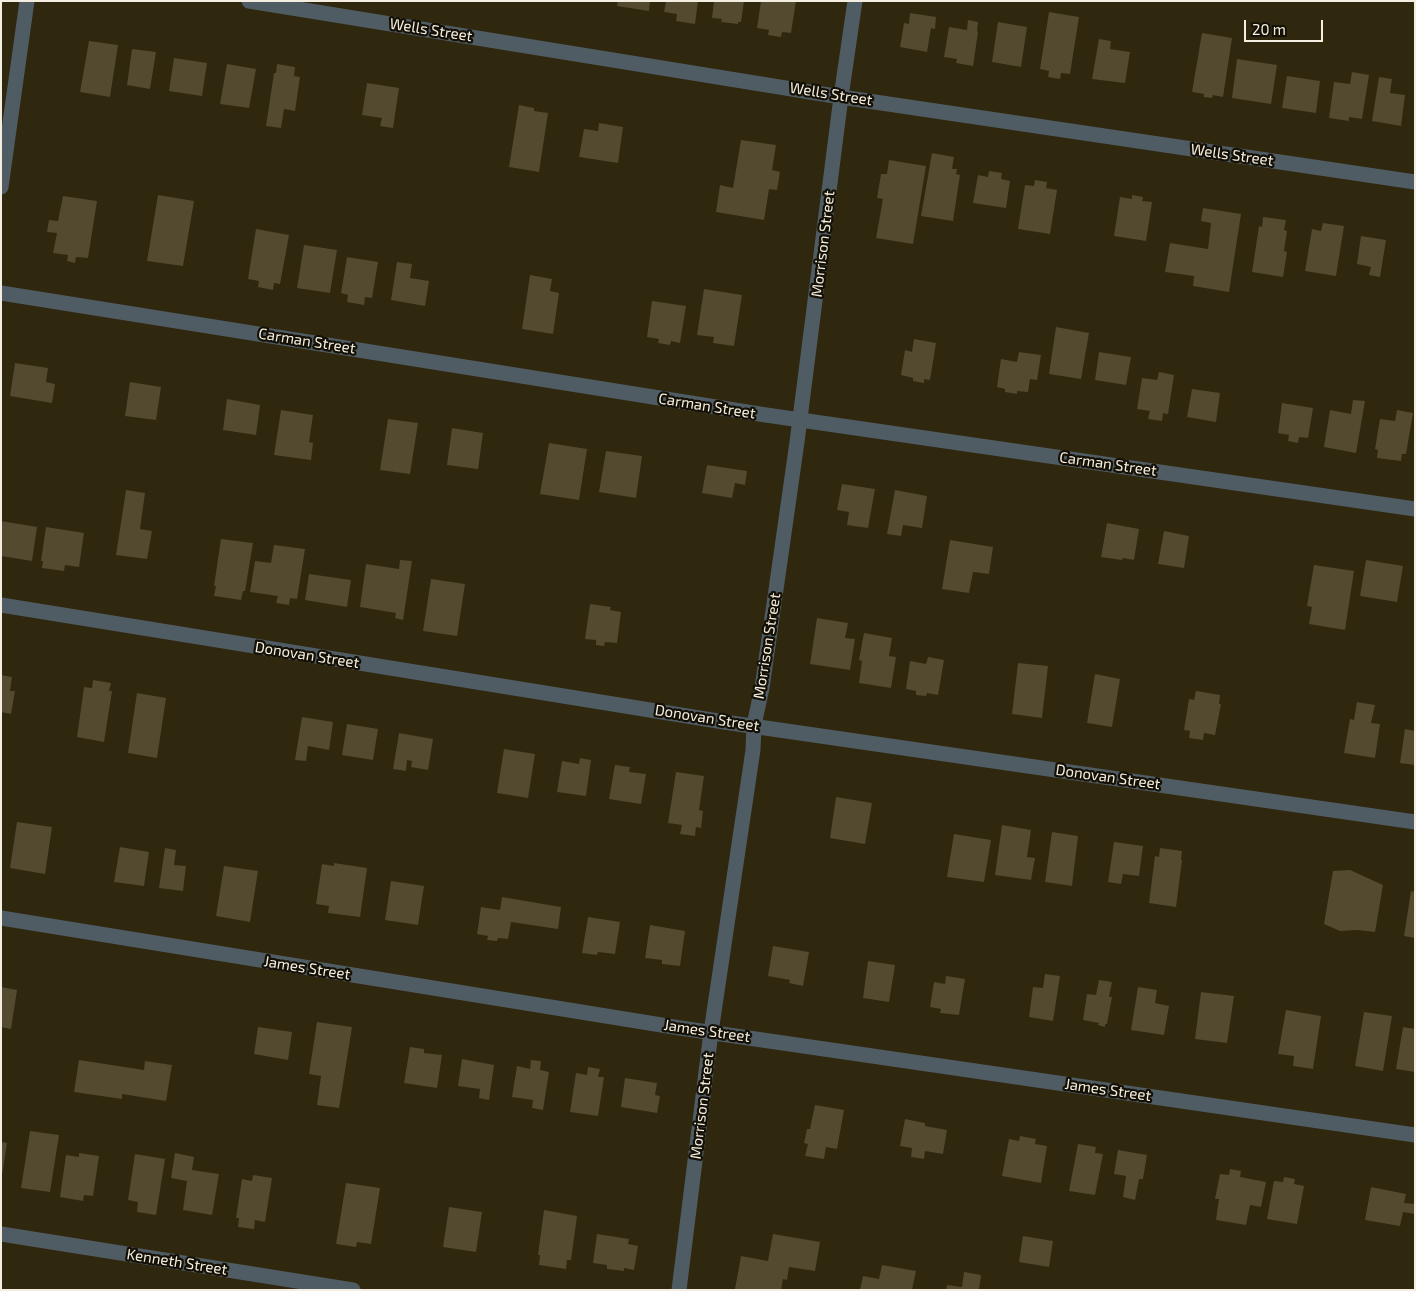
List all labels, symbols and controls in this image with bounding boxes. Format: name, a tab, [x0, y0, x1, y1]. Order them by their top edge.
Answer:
scale bar	[1246, 10, 1325, 42]
street label: Wells Street	[388, 15, 474, 45]
text: 20 m	[1252, 20, 1286, 38]
street label: Wells Street	[788, 79, 874, 109]
street label: Wells Street	[1189, 140, 1275, 170]
street label: Morrison Street	[808, 190, 838, 298]
street label: Carman Street	[257, 324, 357, 358]
street label: Carman Street	[657, 389, 757, 423]
street label: Carman Street	[1058, 448, 1158, 480]
street label: Morrison Street	[750, 592, 784, 700]
street label: Donovan Street	[254, 638, 360, 672]
street label: Donovan Street	[654, 701, 760, 735]
street label: Donovan Street	[1055, 761, 1161, 793]
street label: James Street	[263, 952, 351, 984]
street label: James Street	[663, 1016, 751, 1046]
street label: Morrison Street	[687, 1052, 717, 1160]
street label: James Street	[1064, 1075, 1152, 1105]
street label: Kenneth Street	[125, 1245, 229, 1279]

